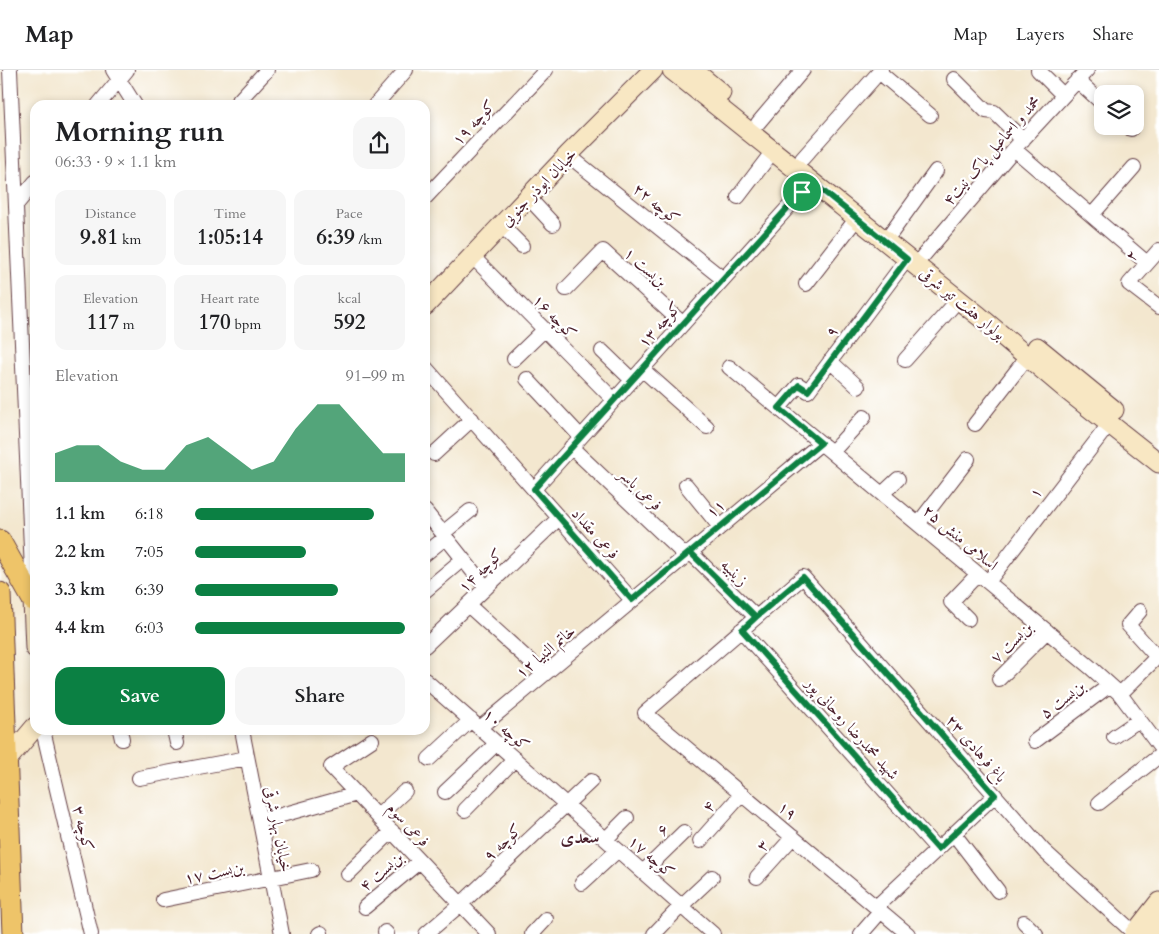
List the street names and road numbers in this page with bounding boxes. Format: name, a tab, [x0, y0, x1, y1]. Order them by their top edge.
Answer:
street label: محمد و اسماعیل پاک نیت۴	[938, 91, 1046, 210]
street label: کوچه ۱۹	[447, 95, 500, 150]
street label: خیابان ابوذر جنوبی	[496, 144, 582, 232]
street label: کوچه ۲۲	[628, 178, 685, 230]
street label: بن‌بست ۱	[619, 242, 672, 293]
street label: ۲	[1120, 245, 1143, 267]
street label: بولوار هفت تیر شرقی	[915, 262, 1010, 345]
street label: کوچه ۱۶	[527, 289, 581, 344]
street label: کوچه ۱۳	[633, 297, 686, 352]
street label: ۹	[820, 321, 843, 342]
street label: فرعی یاسر	[612, 462, 667, 516]
street label: ۱	[1024, 482, 1047, 503]
street label: ۱۱	[701, 494, 730, 523]
street label: اسلامی منش ۲۵	[918, 500, 1003, 576]
street label: فرعی مقداد	[566, 503, 624, 564]
street label: کوچه ۱۴	[453, 544, 508, 598]
street label: زینبیه	[716, 554, 753, 591]
street label: بن‌بست ۷	[986, 617, 1038, 668]
street label: خاتم النبیا ۱۲	[511, 620, 582, 686]
street label: شهید محمدرضا روحانی پور	[799, 671, 904, 785]
street label: بن‌بست ۵	[1036, 676, 1090, 724]
street label: کوچه ۱۰	[478, 703, 534, 756]
street label: باغ فرهادی ۲۳	[939, 710, 1012, 789]
street label: خیابان بهار شرقی	[259, 784, 297, 874]
street label: ۴	[697, 796, 720, 818]
street label: ۱۹	[773, 796, 802, 825]
street label: فرعی سوم	[380, 798, 435, 854]
street label: کوچه ۳	[67, 804, 99, 853]
street label: کوچه ۹	[479, 819, 527, 866]
street label: ۶	[652, 819, 674, 841]
street label: کوچه ۱۷	[623, 830, 679, 883]
street label: ۳	[751, 835, 774, 857]
street label: بن‌بست ۴	[355, 847, 408, 897]
street label: بن‌بست ۱۷	[182, 856, 246, 890]

